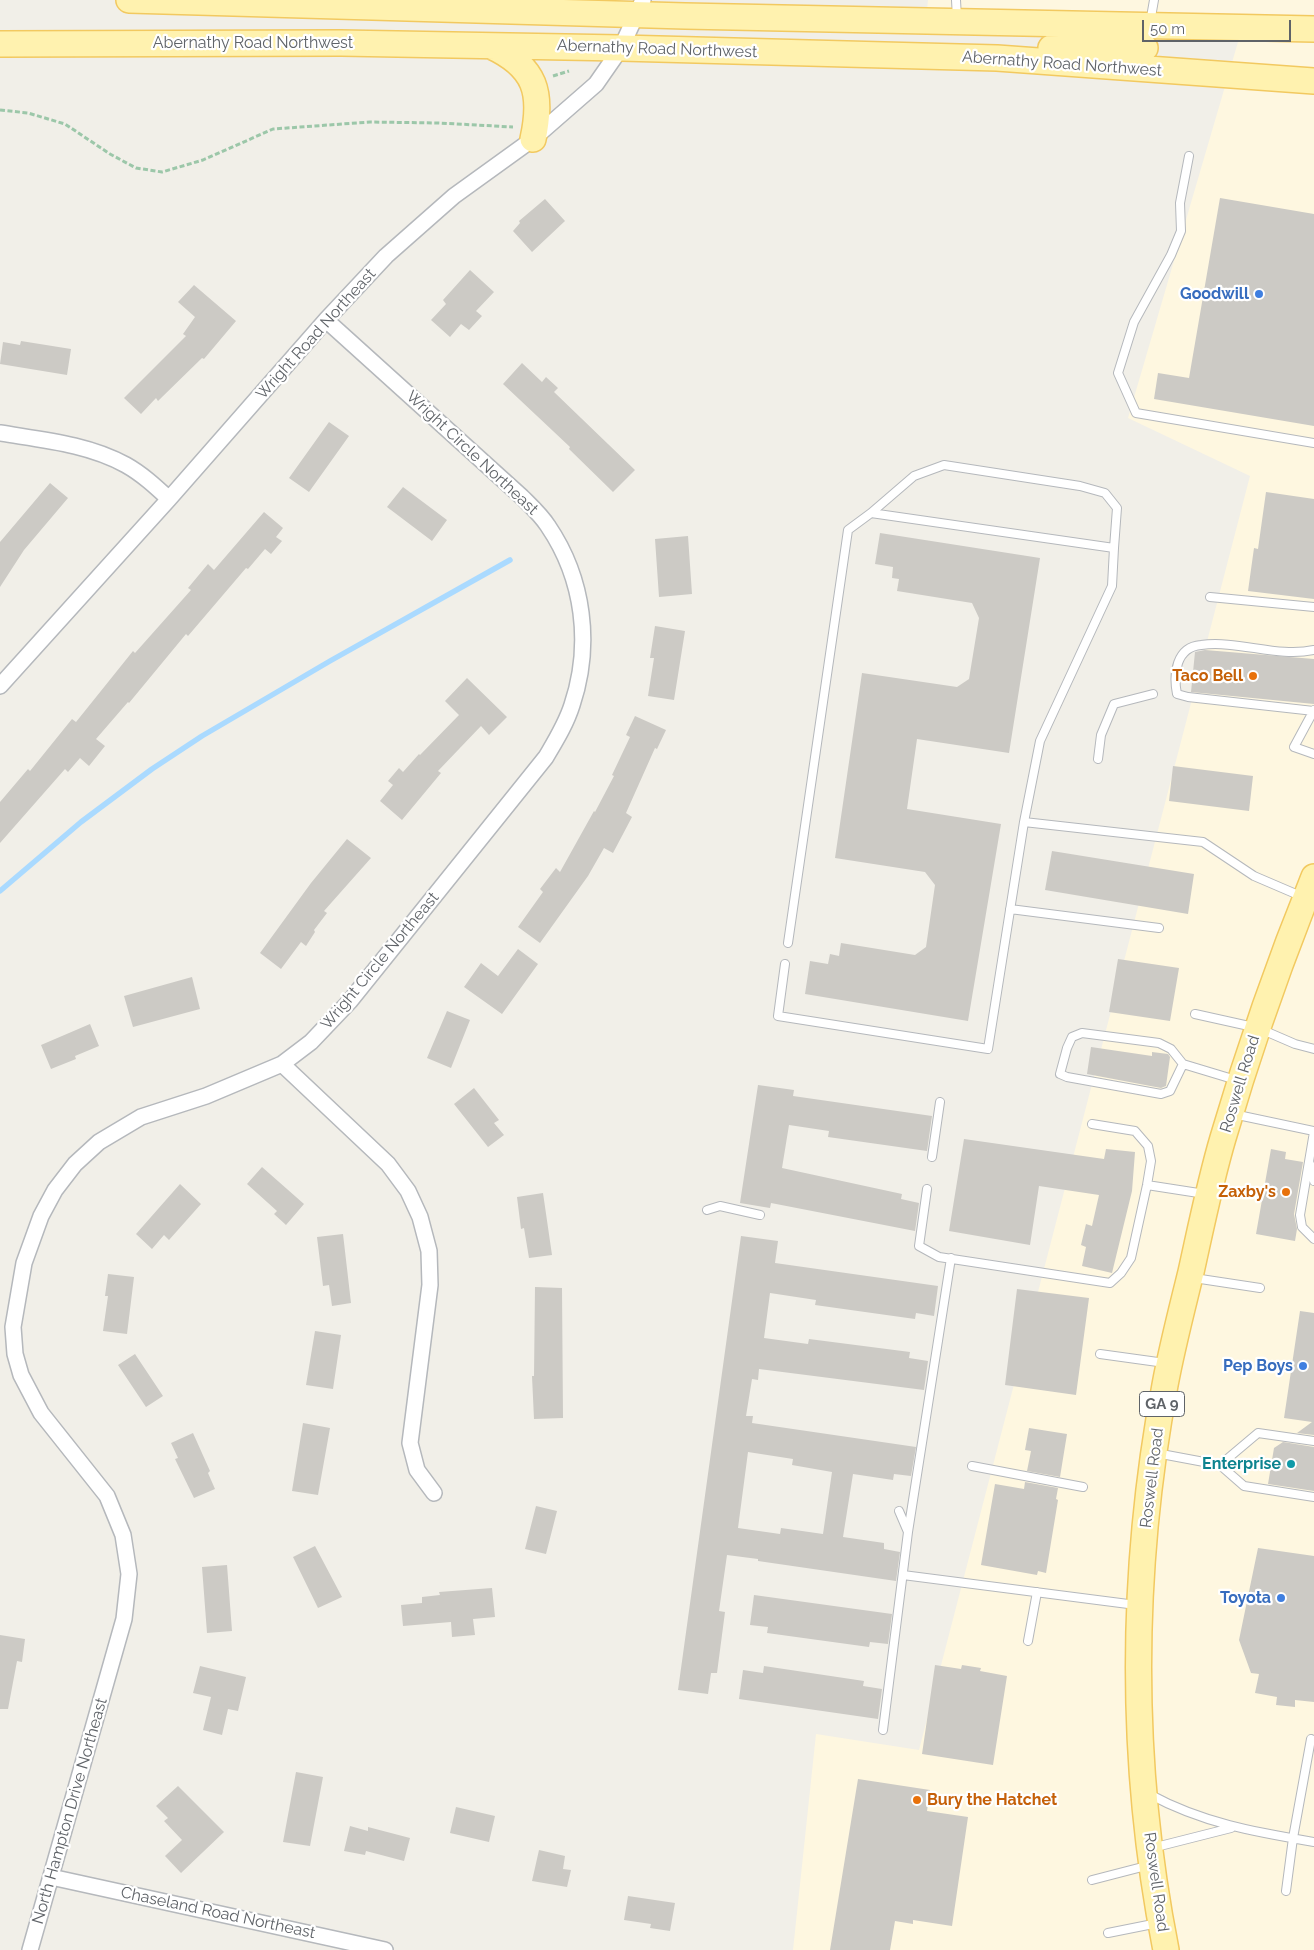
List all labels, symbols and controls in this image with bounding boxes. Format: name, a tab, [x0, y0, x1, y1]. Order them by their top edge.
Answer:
scale bar	[1144, 10, 1293, 42]
text: 50 m	[1150, 20, 1185, 38]
street label: Abernathy Road Northwest	[153, 33, 353, 53]
street label: Abernathy Road Northwest	[557, 36, 757, 62]
street label: Abernathy Road Northwest	[961, 47, 1163, 81]
street label: Wright Road Northeast	[252, 265, 380, 403]
place label: Goodwill	[1180, 284, 1249, 304]
marker: Goodwill	[1253, 288, 1265, 300]
street label: Wright Circle Northeast	[402, 387, 542, 519]
place label: Taco Bell	[1172, 666, 1243, 686]
marker: Taco Bell	[1247, 670, 1259, 682]
street label: Wright Circle Northeast	[317, 888, 443, 1034]
street label: Roswell Road	[1216, 1033, 1264, 1135]
place label: Zaxby's	[1218, 1182, 1276, 1202]
marker: Zaxby's	[1280, 1186, 1292, 1198]
place label: Pep Boys	[1223, 1356, 1293, 1376]
marker: Pep Boys	[1297, 1360, 1309, 1372]
road number: GA 9	[1140, 1392, 1184, 1416]
street label: Roswell Road	[1136, 1427, 1168, 1529]
place label: Enterprise	[1202, 1454, 1281, 1474]
marker: Enterprise	[1285, 1458, 1297, 1470]
place label: Toyota	[1220, 1588, 1271, 1608]
marker: Toyota	[1275, 1592, 1287, 1604]
street label: North Hampton Drive Northeast	[28, 1696, 112, 1926]
place label: Bury the Hatchet	[927, 1790, 1057, 1810]
marker: Bury the Hatchet	[911, 1794, 923, 1806]
street label: Roswell Road	[1139, 1831, 1173, 1933]
street label: Chaseland Road Northeast	[119, 1883, 317, 1943]

